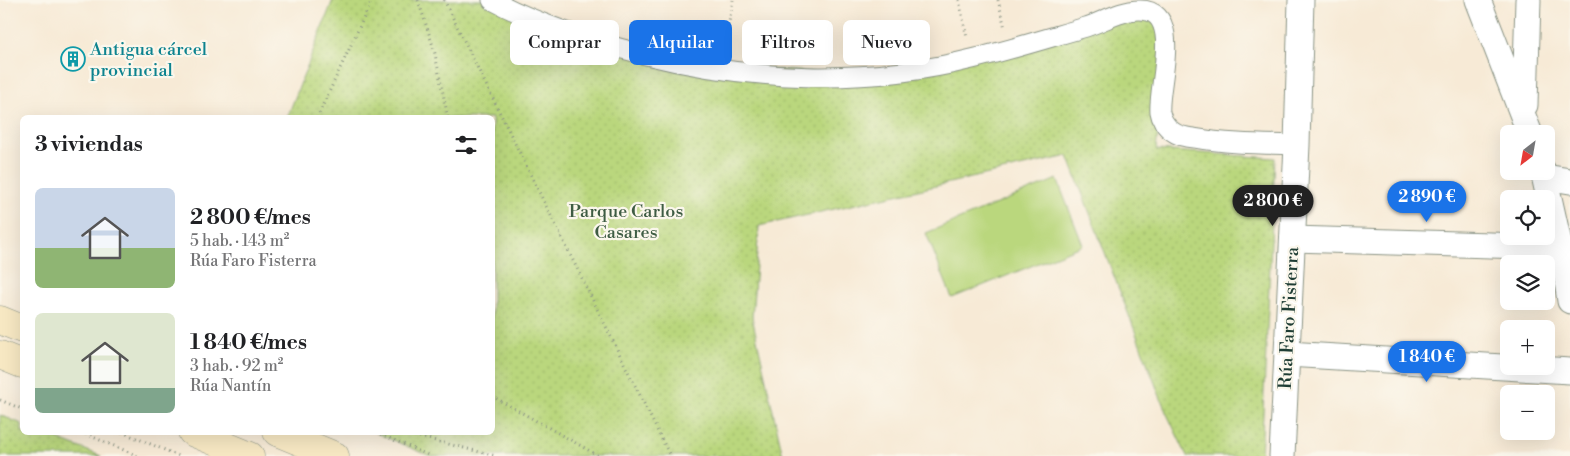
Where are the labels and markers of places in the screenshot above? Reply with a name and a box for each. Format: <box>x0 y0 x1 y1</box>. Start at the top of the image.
place label: Antigua cárcel provincial <box>89 38 208 82</box>
building icon: Antigua cárcel provincial <box>60 46 86 72</box>
pin: 2 890 € <box>1381 180 1473 223</box>
pin: 2 800 € <box>1227 184 1319 227</box>
pin: 1 840 € <box>1381 340 1473 383</box>

